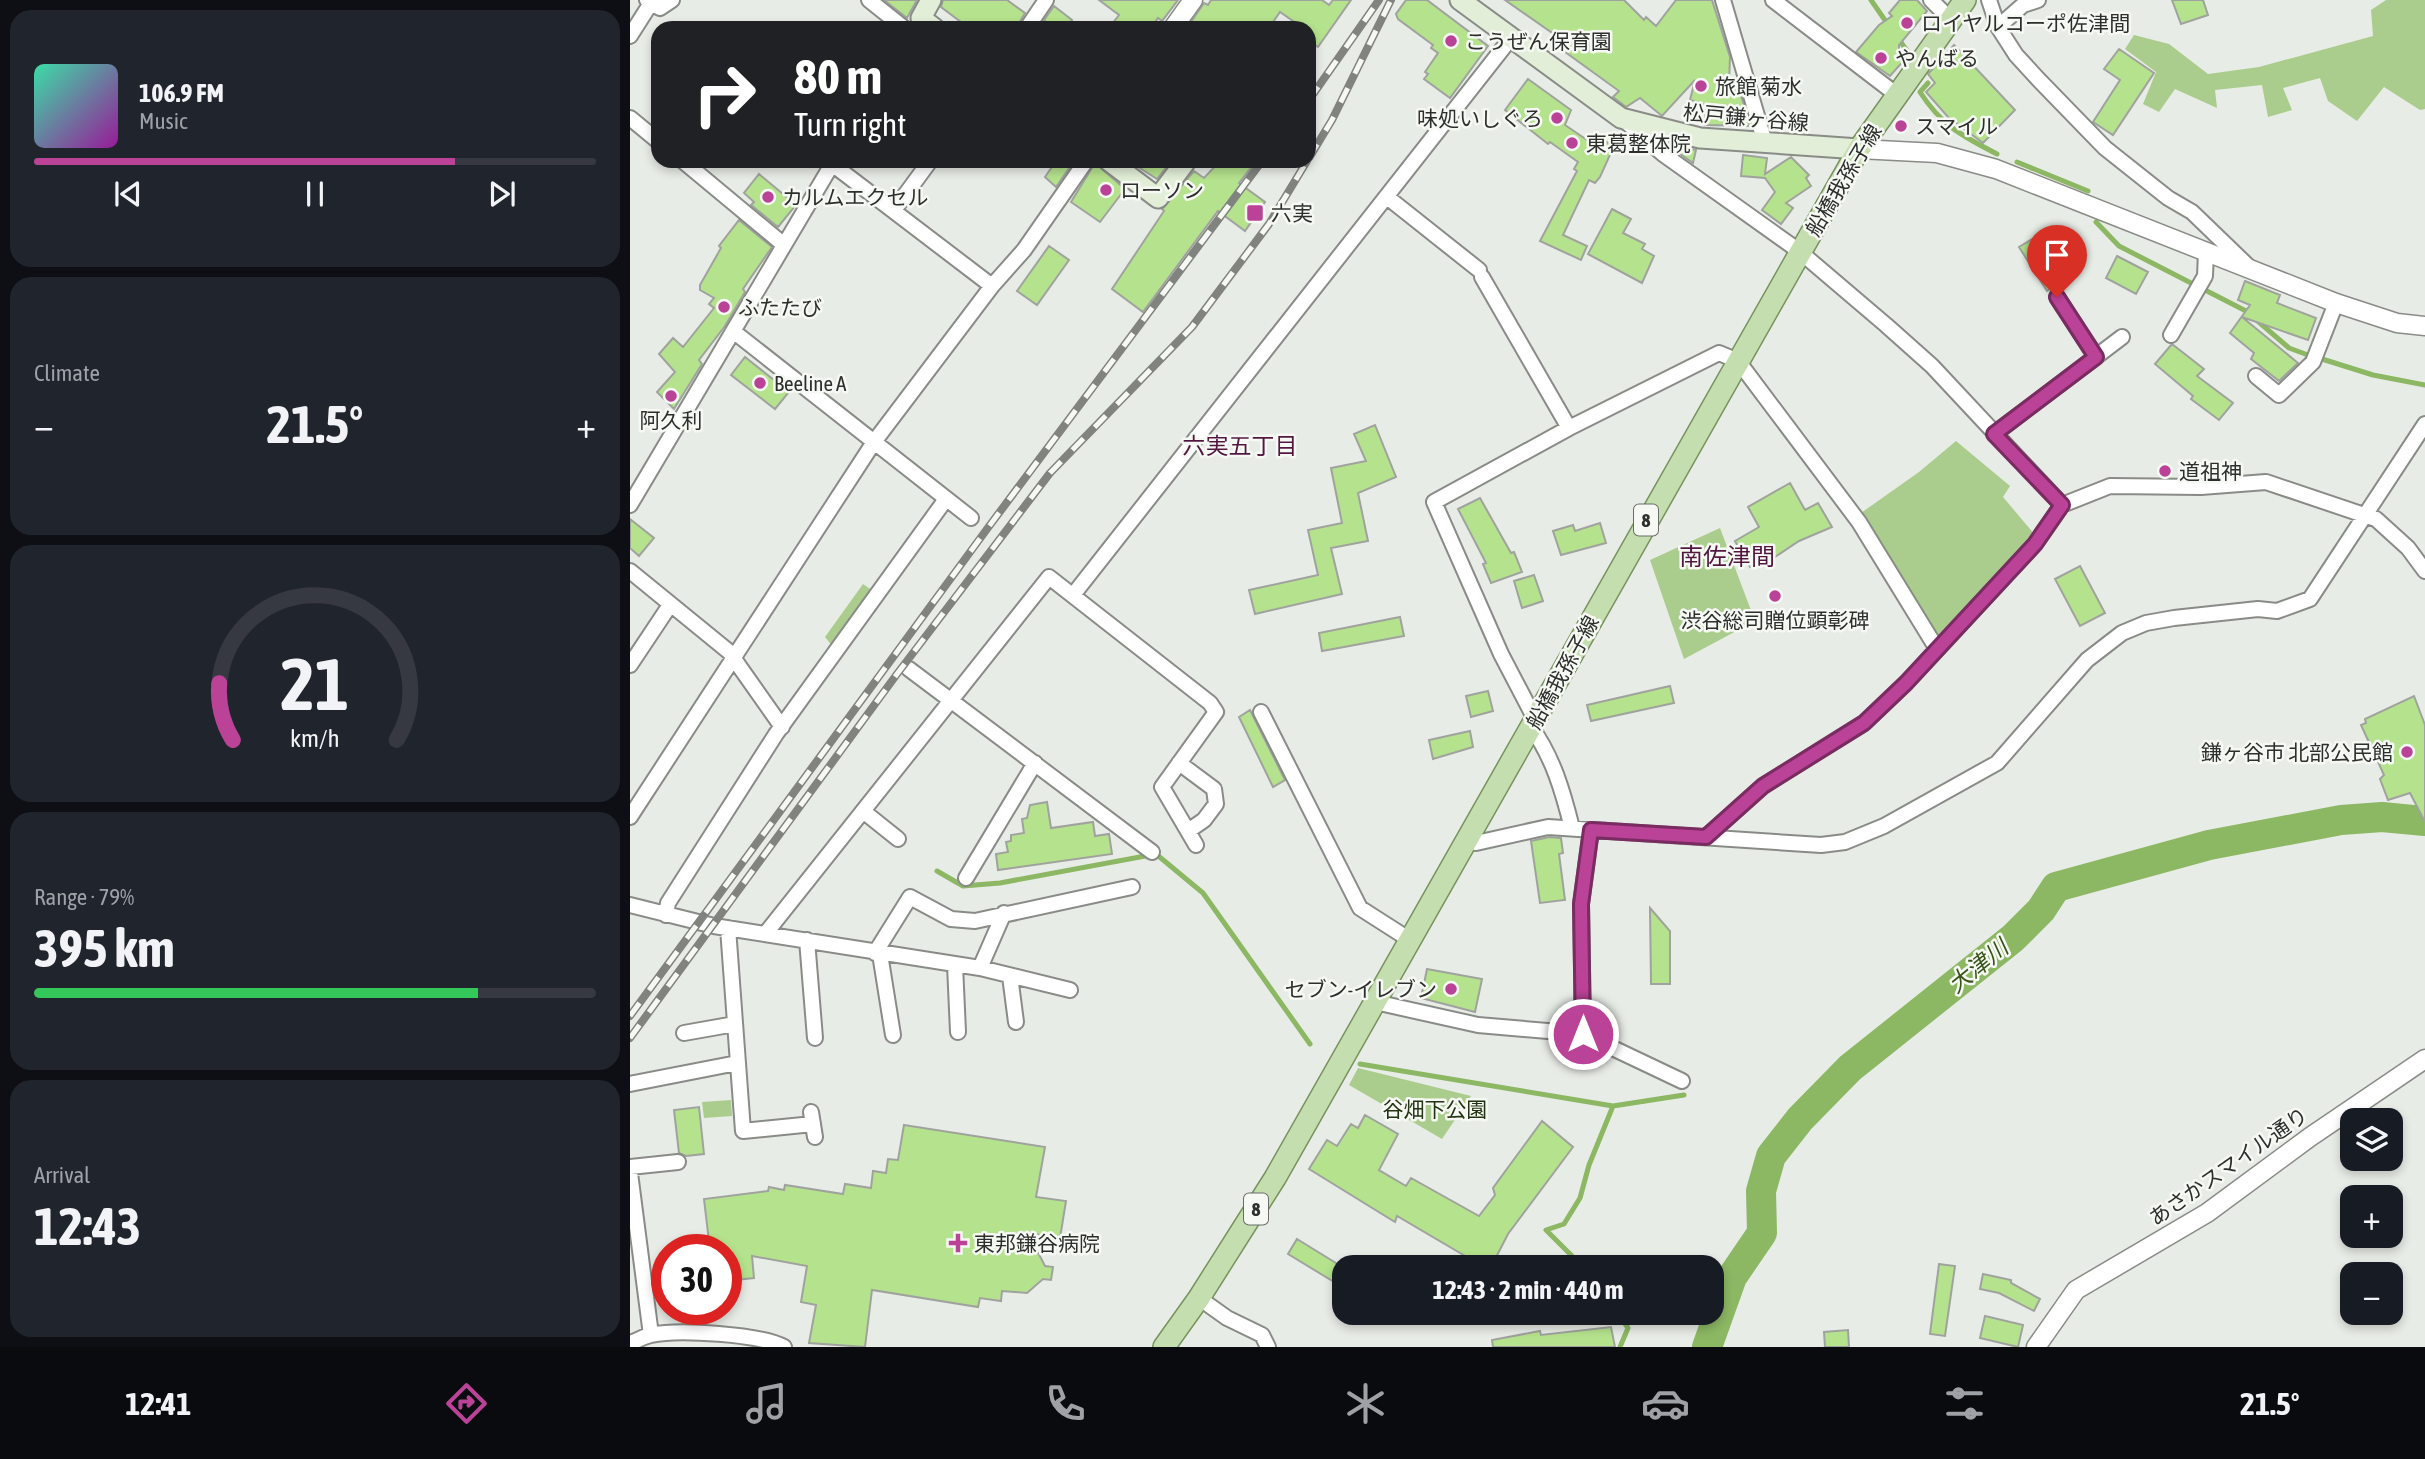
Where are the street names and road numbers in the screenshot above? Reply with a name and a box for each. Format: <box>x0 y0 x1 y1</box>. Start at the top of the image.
street label: 松戸鎌ヶ谷線 <box>1682 100 1810 134</box>
street label: 船橋我孫子線 <box>1800 120 1886 240</box>
road number: 8 <box>1634 505 1658 536</box>
street label: 船橋我孫子線 <box>1521 611 1603 733</box>
street label: あさかスマイル通り <box>2144 1102 2312 1230</box>
road number: 8 <box>1244 1194 1268 1224</box>

